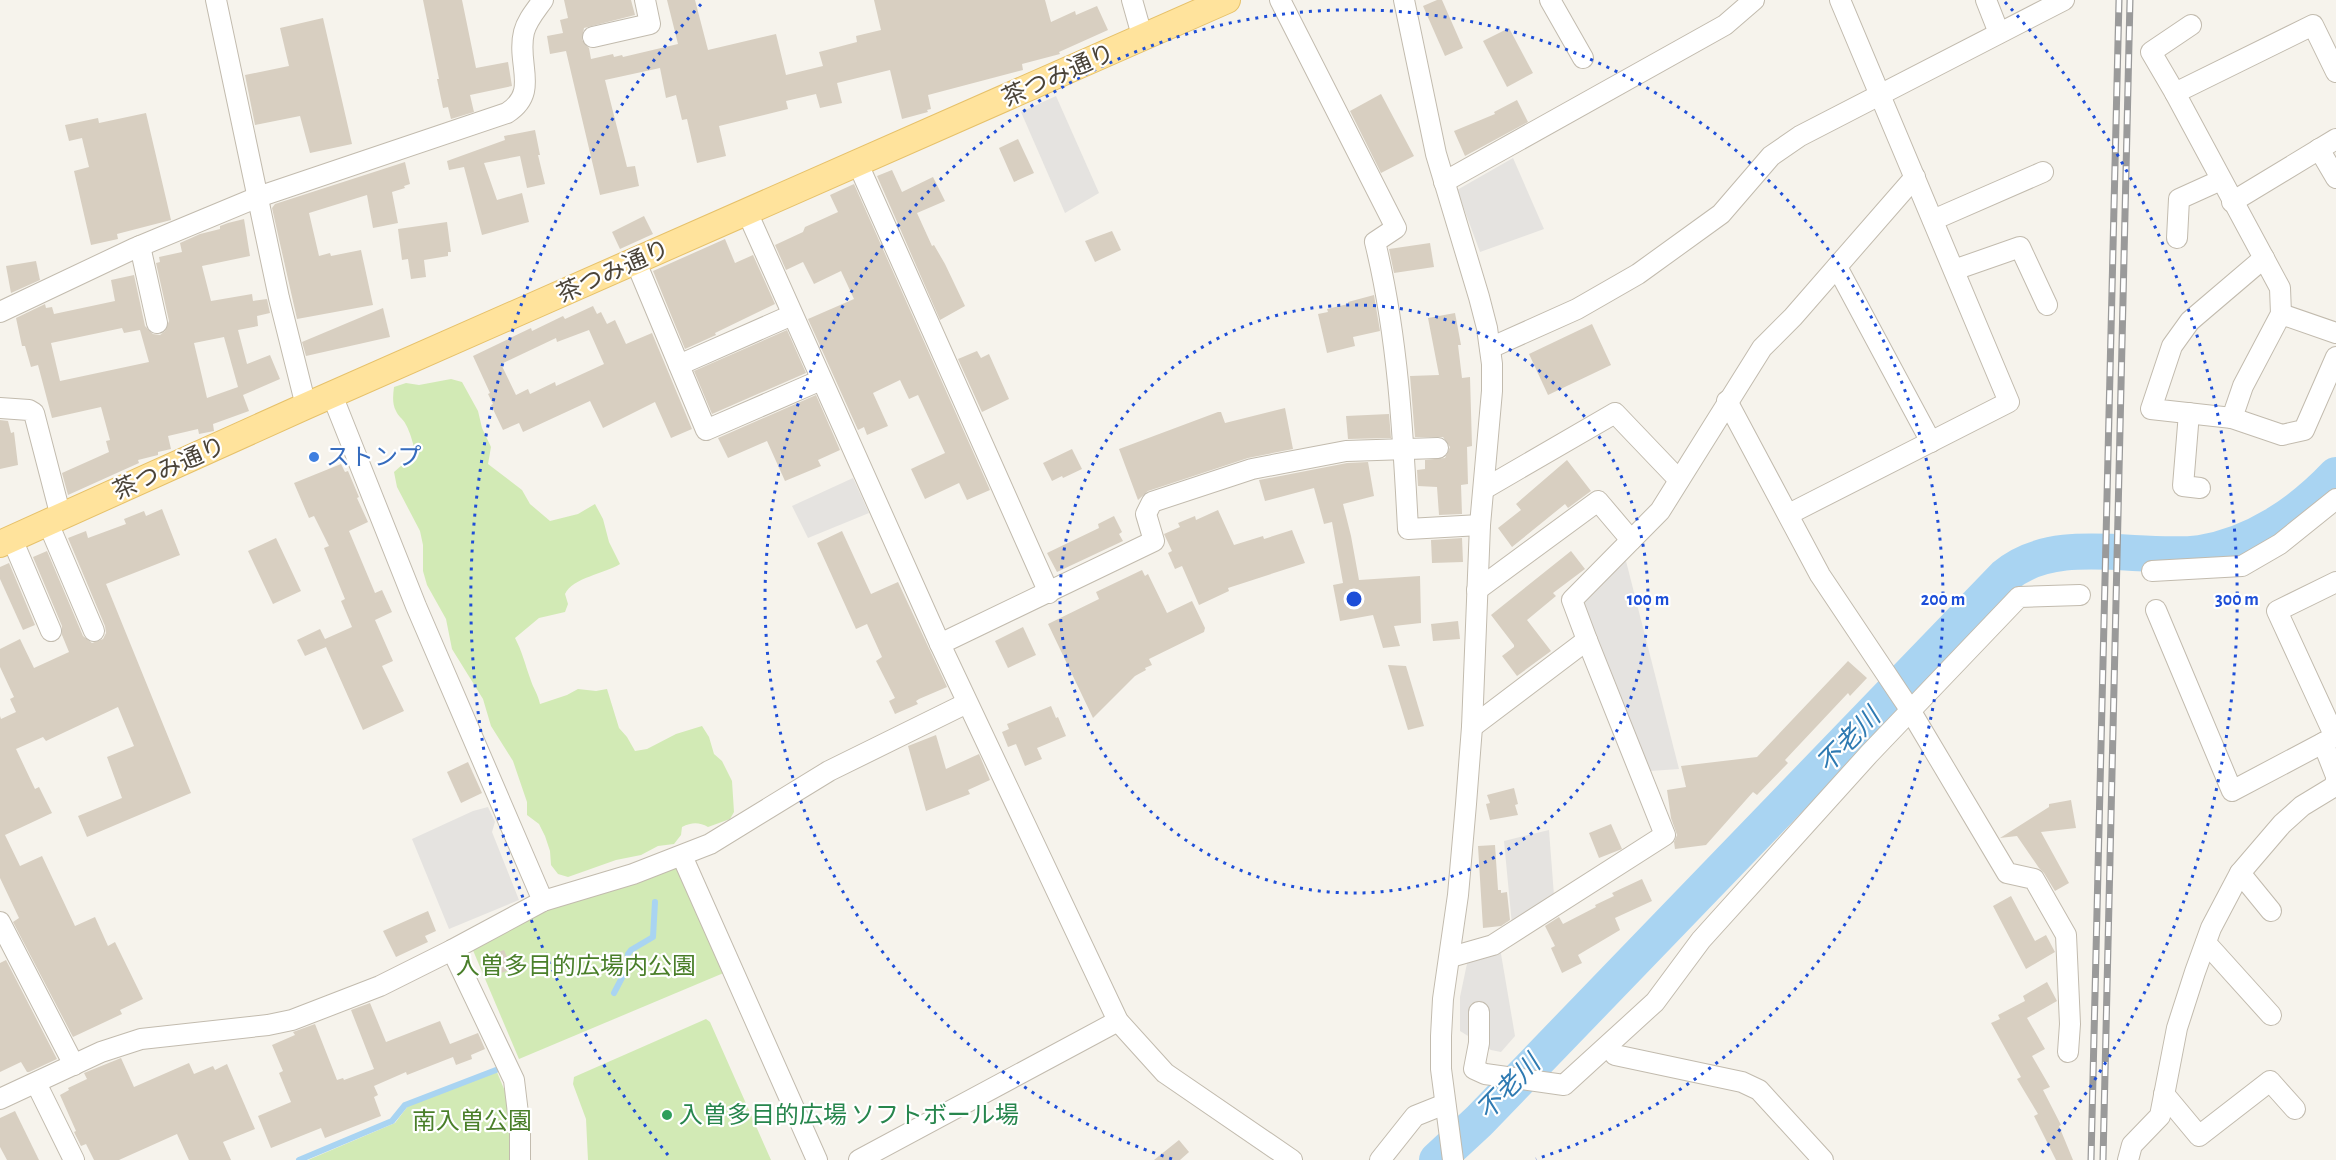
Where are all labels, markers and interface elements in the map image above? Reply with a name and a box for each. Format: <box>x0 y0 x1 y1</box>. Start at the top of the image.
street label: 茶つみ通り <box>998 39 1118 111</box>
street label: 茶つみ通り <box>553 235 673 307</box>
street label: 茶つみ通り <box>109 432 229 504</box>
place label: ストンプ <box>326 445 421 470</box>
marker: ストンプ <box>307 450 321 464</box>
centre of rings <box>1344 589 1364 609</box>
text: 100 m <box>1627 591 1669 609</box>
text: 200 m <box>1921 591 1965 609</box>
text: 300 m <box>2215 591 2259 609</box>
water label: 不老川 <box>1812 701 1887 778</box>
park label: 入曽多目的広場内公園 <box>456 953 696 979</box>
water label: 不老川 <box>1472 1048 1547 1125</box>
place label: 入曽多目的広場 ソフトボール場 <box>679 1102 1019 1128</box>
park label: 南入曽公園 <box>412 1108 532 1134</box>
marker: 入曽多目的広場 ソフトボール場 <box>660 1108 674 1122</box>

